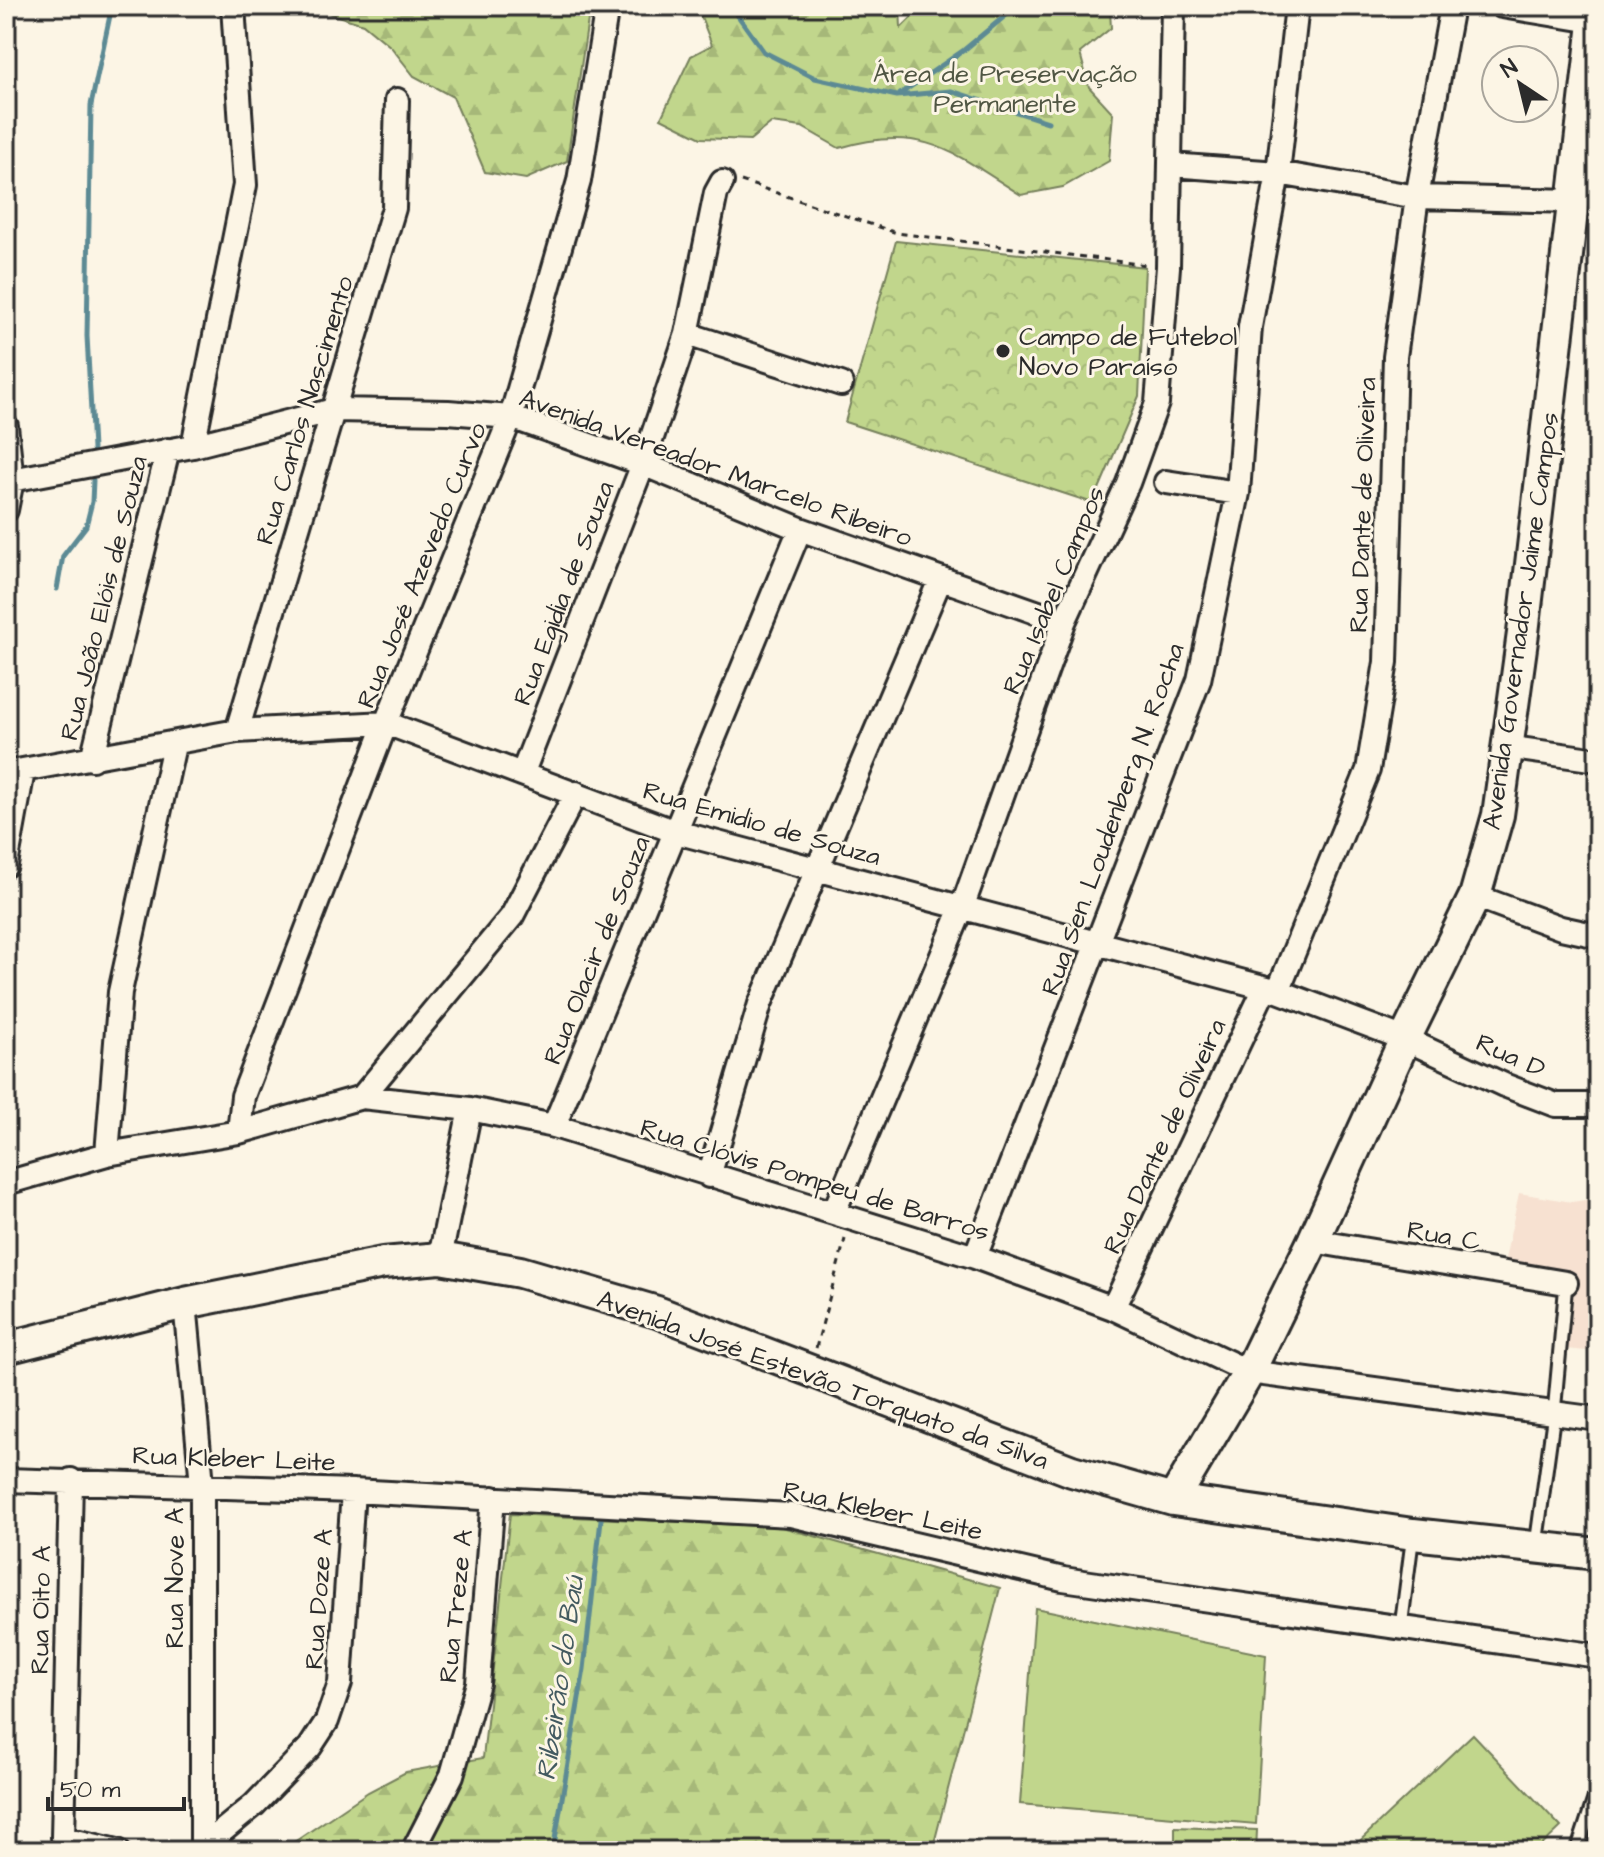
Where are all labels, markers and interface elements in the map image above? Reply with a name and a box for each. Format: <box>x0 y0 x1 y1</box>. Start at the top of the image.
north arrow <box>1480 44 1560 124</box>
text: N <box>1495 52 1524 85</box>
park label: Área de Preservação Permanente <box>873 56 1137 122</box>
street label: Rua Carlos Nascimento <box>247 271 363 549</box>
place label: Campo de Futebol Novo Paraíso <box>1019 319 1237 385</box>
marker: Campo de Futebol Novo Paraíso <box>994 342 1012 360</box>
street label: Rua Dante de Oliveira <box>1341 377 1385 633</box>
street label: Avenida Vereador Marcelo Ribeiro <box>514 380 917 556</box>
street label: Avenida Governador Jaime Campos <box>1474 410 1568 832</box>
street label: Rua José Azevedo Curvo <box>348 417 496 713</box>
street label: Rua João Elóis de Souza <box>51 452 157 744</box>
street label: Rua Egidia de Souza <box>505 476 625 711</box>
street label: Rua Isabel Campos <box>994 481 1114 700</box>
street label: Rua Sen. Loudenberg N. Rocha <box>1032 638 1195 1001</box>
street label: Rua Emidio de Souza <box>639 773 885 875</box>
street label: Rua Olacir de Souza <box>535 831 659 1070</box>
street label: Rua Dante de Oliveira <box>1095 1013 1235 1260</box>
street label: Rua D <box>1470 1025 1551 1087</box>
street label: Rua Clóvis Pompeu de Barros <box>636 1110 993 1250</box>
street label: Rua C <box>1404 1212 1483 1260</box>
street label: Avenida José Estevão Torquato da Silva <box>592 1281 1053 1479</box>
street label: Rua Kleber Leite <box>132 1437 336 1481</box>
street label: Rua Kleber Leite <box>780 1472 986 1550</box>
street label: Rua Nove A <box>157 1507 193 1648</box>
street label: Rua Doze A <box>296 1527 342 1671</box>
street label: Rua Treze A <box>430 1527 482 1685</box>
street label: Rua Oito A <box>22 1545 60 1675</box>
water label: Ribeirão do Baú <box>527 1572 594 1783</box>
scale bar <box>48 1761 184 1811</box>
text: 50 m <box>60 1773 121 1807</box>

